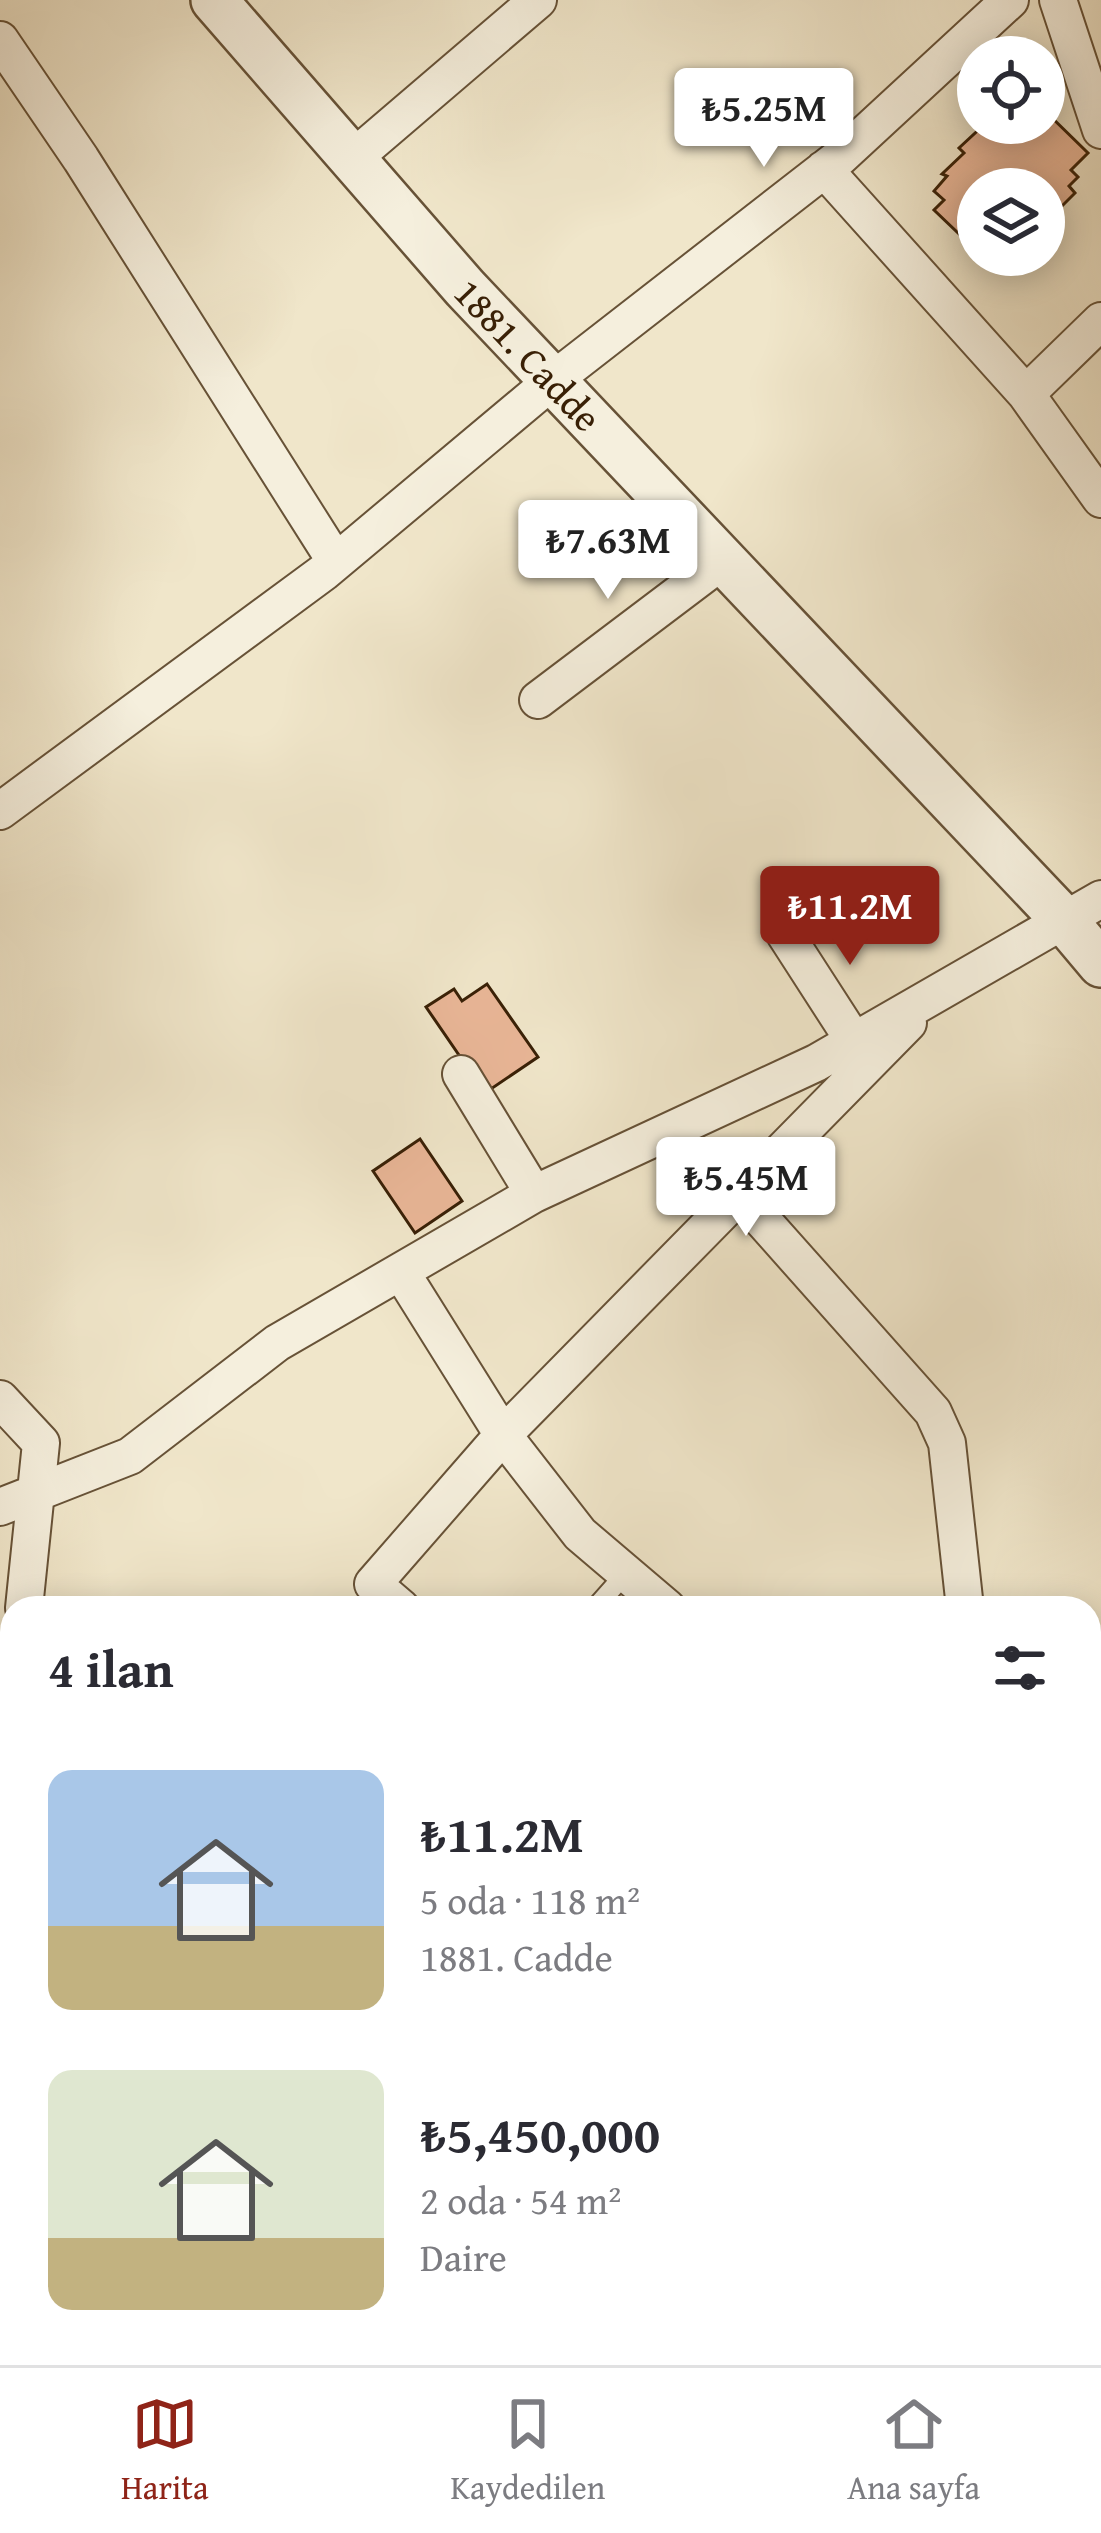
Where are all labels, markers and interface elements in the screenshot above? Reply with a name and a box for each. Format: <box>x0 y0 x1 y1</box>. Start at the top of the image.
map controls <box>957 36 1065 276</box>
button: locate <box>957 36 1065 144</box>
pin: ₺5.25M <box>666 68 862 170</box>
text: ₺5.25M <box>701 78 827 135</box>
button: layers <box>957 168 1065 276</box>
street label: 1881. Cadde <box>442 265 616 444</box>
pin: ₺7.63M <box>510 500 706 602</box>
text: ₺7.63M <box>545 510 671 567</box>
pin: ₺11.2M <box>752 866 948 968</box>
text: ₺11.2M <box>787 876 913 933</box>
pin: ₺5.45M <box>648 1137 844 1239</box>
text: ₺5.45M <box>683 1147 809 1204</box>
text: 4 ilan <box>48 1631 174 1706</box>
icon: filters <box>987 1635 1053 1701</box>
text: ₺11.2M <box>420 1796 584 1871</box>
icon: home <box>144 1818 288 1962</box>
text: 5 oda · 118 m² <box>420 1871 640 1928</box>
text: 1881. Cadde <box>420 1928 613 1985</box>
text: ₺5,450,000 <box>420 2096 660 2171</box>
icon: home <box>144 2118 288 2262</box>
text: 2 oda · 54 m² <box>420 2171 621 2228</box>
text: Daire <box>420 2228 507 2285</box>
tab: Harita <box>121 2391 209 2511</box>
tab: Kaydedilen <box>451 2391 605 2511</box>
tab: Ana sayfa <box>847 2391 980 2511</box>

